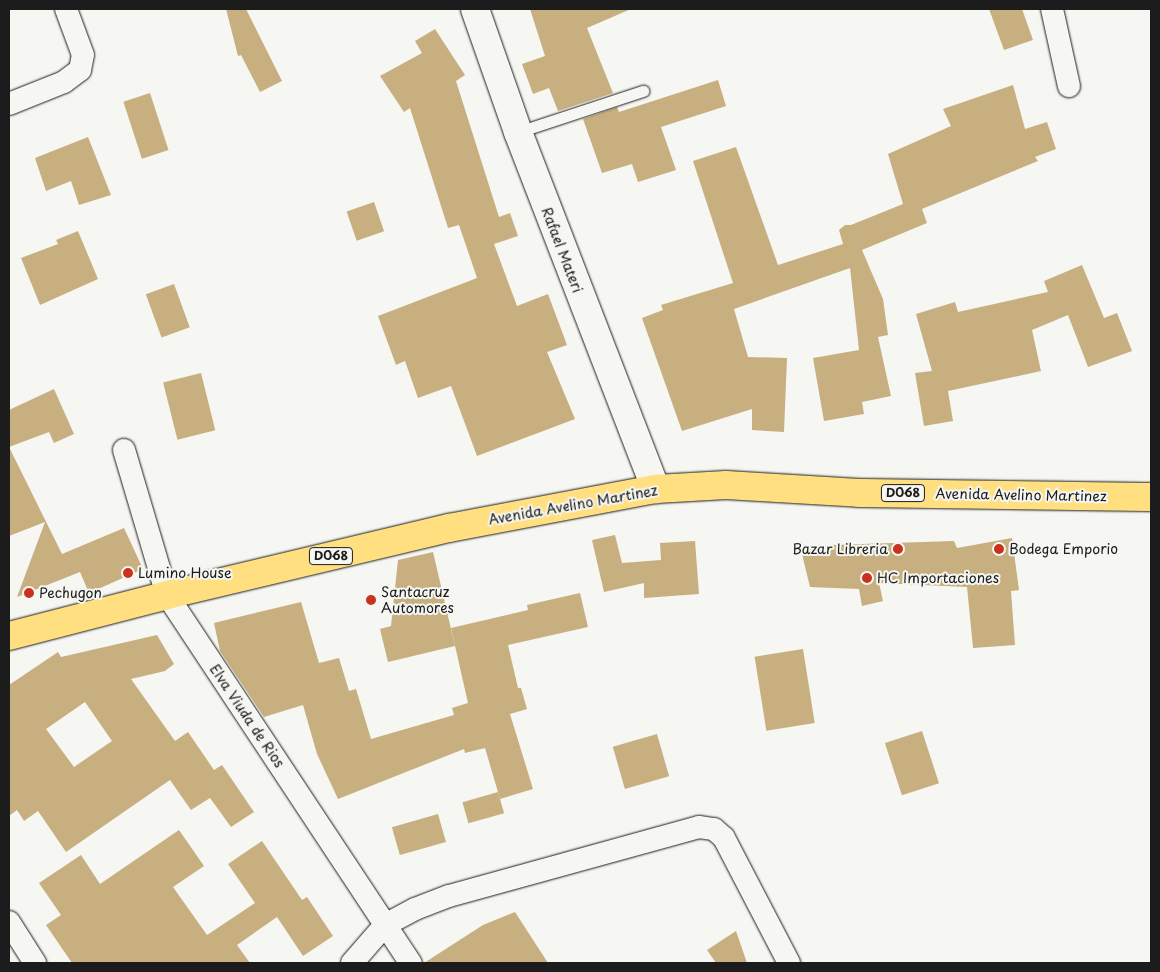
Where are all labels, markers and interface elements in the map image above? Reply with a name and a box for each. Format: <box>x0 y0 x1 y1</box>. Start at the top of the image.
street label: Rafael Materi <box>538 205 586 295</box>
street label: Avenida Avelino Martinez <box>487 482 659 528</box>
road number: D068 <box>880 483 926 502</box>
street label: Avenida Avelino Martinez <box>935 485 1107 505</box>
place label: Bazar Libreria <box>792 541 888 557</box>
place label: Bodega Emporio <box>1009 541 1118 557</box>
marker: Bazar Libreria <box>892 543 904 555</box>
marker: Bodega Emporio <box>993 543 1005 555</box>
road number: D068 <box>308 546 354 566</box>
place label: Lumino House <box>138 565 231 581</box>
marker: Lumino House <box>122 567 134 579</box>
place label: HC Importaciones <box>877 570 999 586</box>
marker: HC Importaciones <box>861 572 873 584</box>
place label: Santacruz Automores <box>381 584 454 616</box>
place label: Pechugon <box>39 585 102 601</box>
marker: Pechugon <box>23 587 35 599</box>
marker: Santacruz Automores <box>365 594 377 606</box>
street label: Elva Viuda de Rios <box>206 661 288 771</box>

